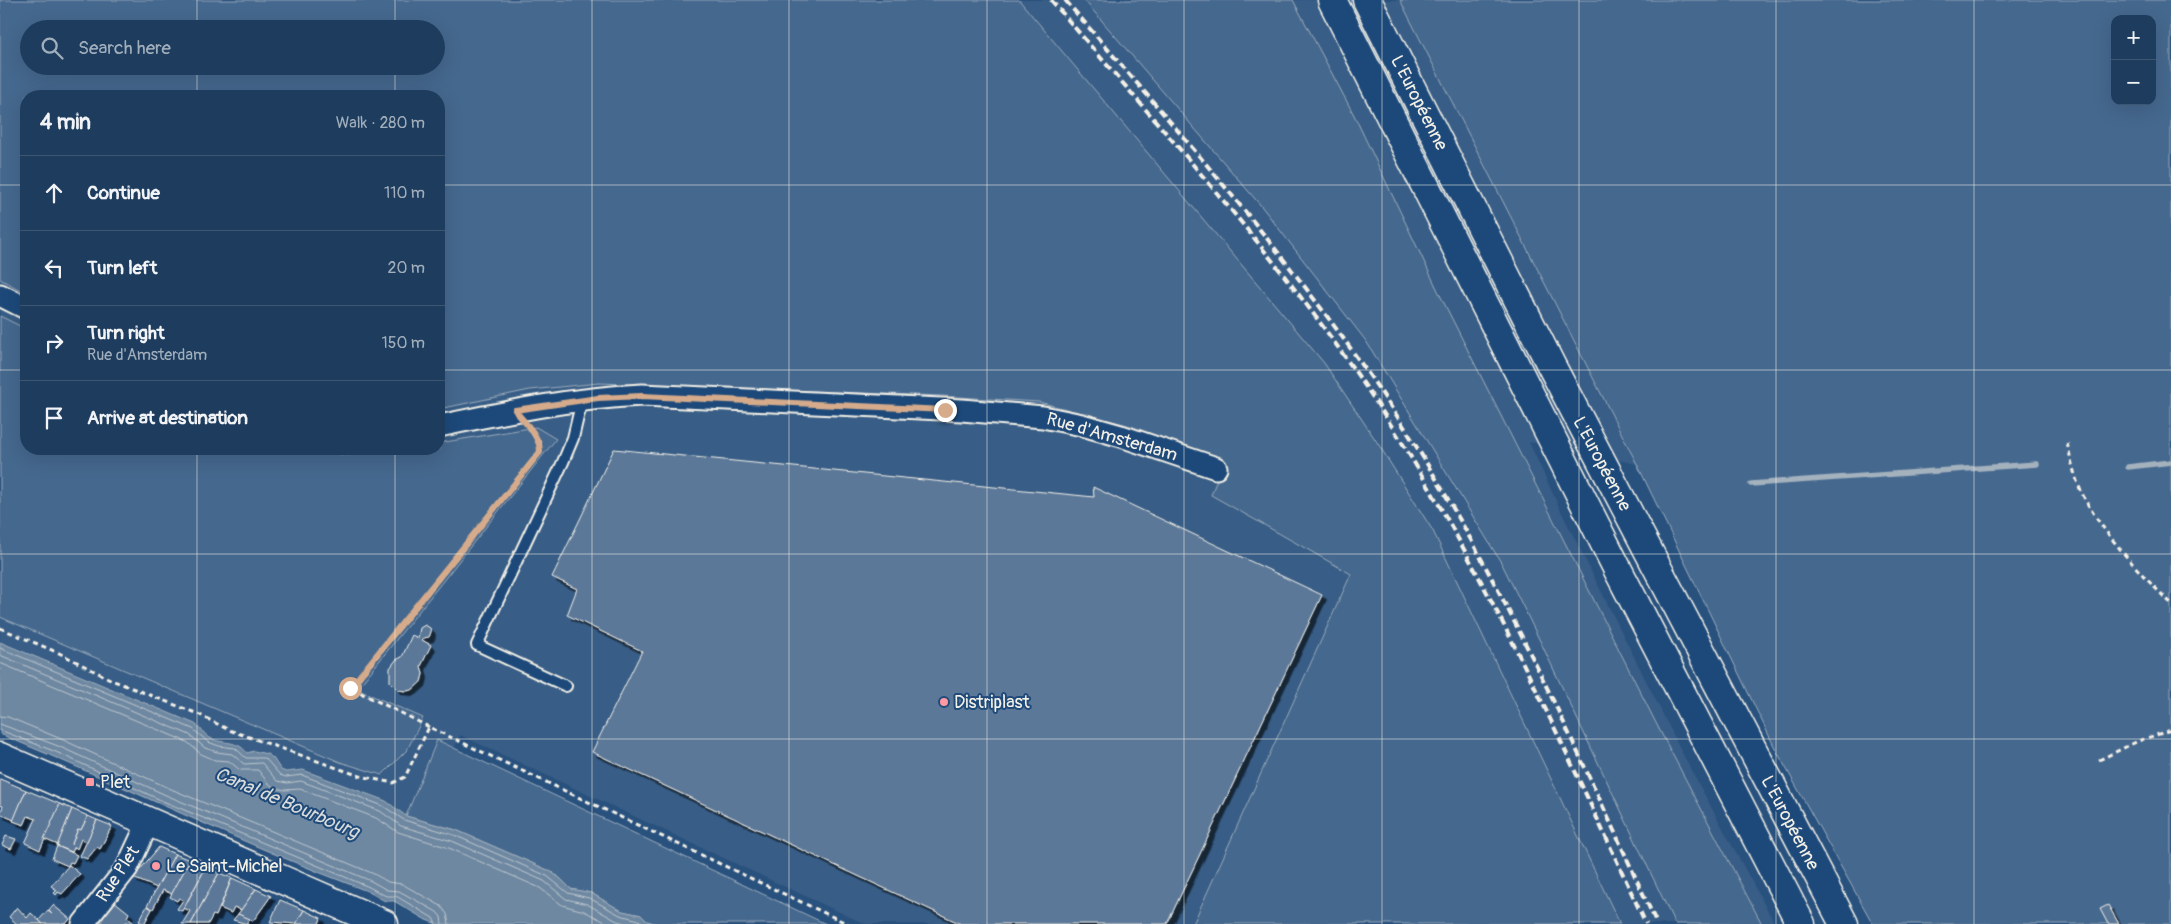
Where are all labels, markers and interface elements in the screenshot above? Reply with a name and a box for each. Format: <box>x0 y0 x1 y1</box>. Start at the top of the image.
map controls <box>2111 15 2156 105</box>
button: + <box>2111 15 2156 60</box>
search box <box>20 20 445 75</box>
icon: search <box>38 34 66 62</box>
text: Search here <box>78 36 171 60</box>
street label: L'Européenne <box>1385 51 1453 155</box>
button: − <box>2111 60 2156 105</box>
text: 4 min <box>40 109 91 136</box>
text: Walk · 280 m <box>336 113 425 133</box>
icon: ahead <box>40 179 68 207</box>
text: Continue <box>87 181 160 205</box>
text: 110 m <box>384 183 425 203</box>
icon: left <box>40 254 68 282</box>
text: Turn left <box>87 256 157 280</box>
text: 20 m <box>387 258 425 278</box>
text: Turn right <box>87 321 165 345</box>
icon: right <box>40 329 68 357</box>
text: 150 m <box>381 333 425 353</box>
text: Rue d'Amsterdam <box>87 345 207 365</box>
route end <box>934 399 957 422</box>
icon: arrive <box>40 404 68 432</box>
text: Arrive at destination <box>87 406 248 430</box>
street label: Rue d'Amsterdam <box>1044 407 1180 467</box>
street label: L'Européenne <box>1567 413 1637 515</box>
route start <box>339 677 362 700</box>
place label: Distriplast <box>954 691 1031 714</box>
marker: Distriplast <box>938 696 950 708</box>
water label: Canal de Bourbourg <box>211 762 364 845</box>
place label: Plet <box>100 771 131 794</box>
street label: L'Européenne <box>1755 772 1825 874</box>
marker: Plet <box>84 776 96 788</box>
street label: Rue Plet <box>91 841 145 907</box>
place label: Le Saint-Michel <box>166 855 283 878</box>
marker: Le Saint-Michel <box>150 860 162 872</box>

